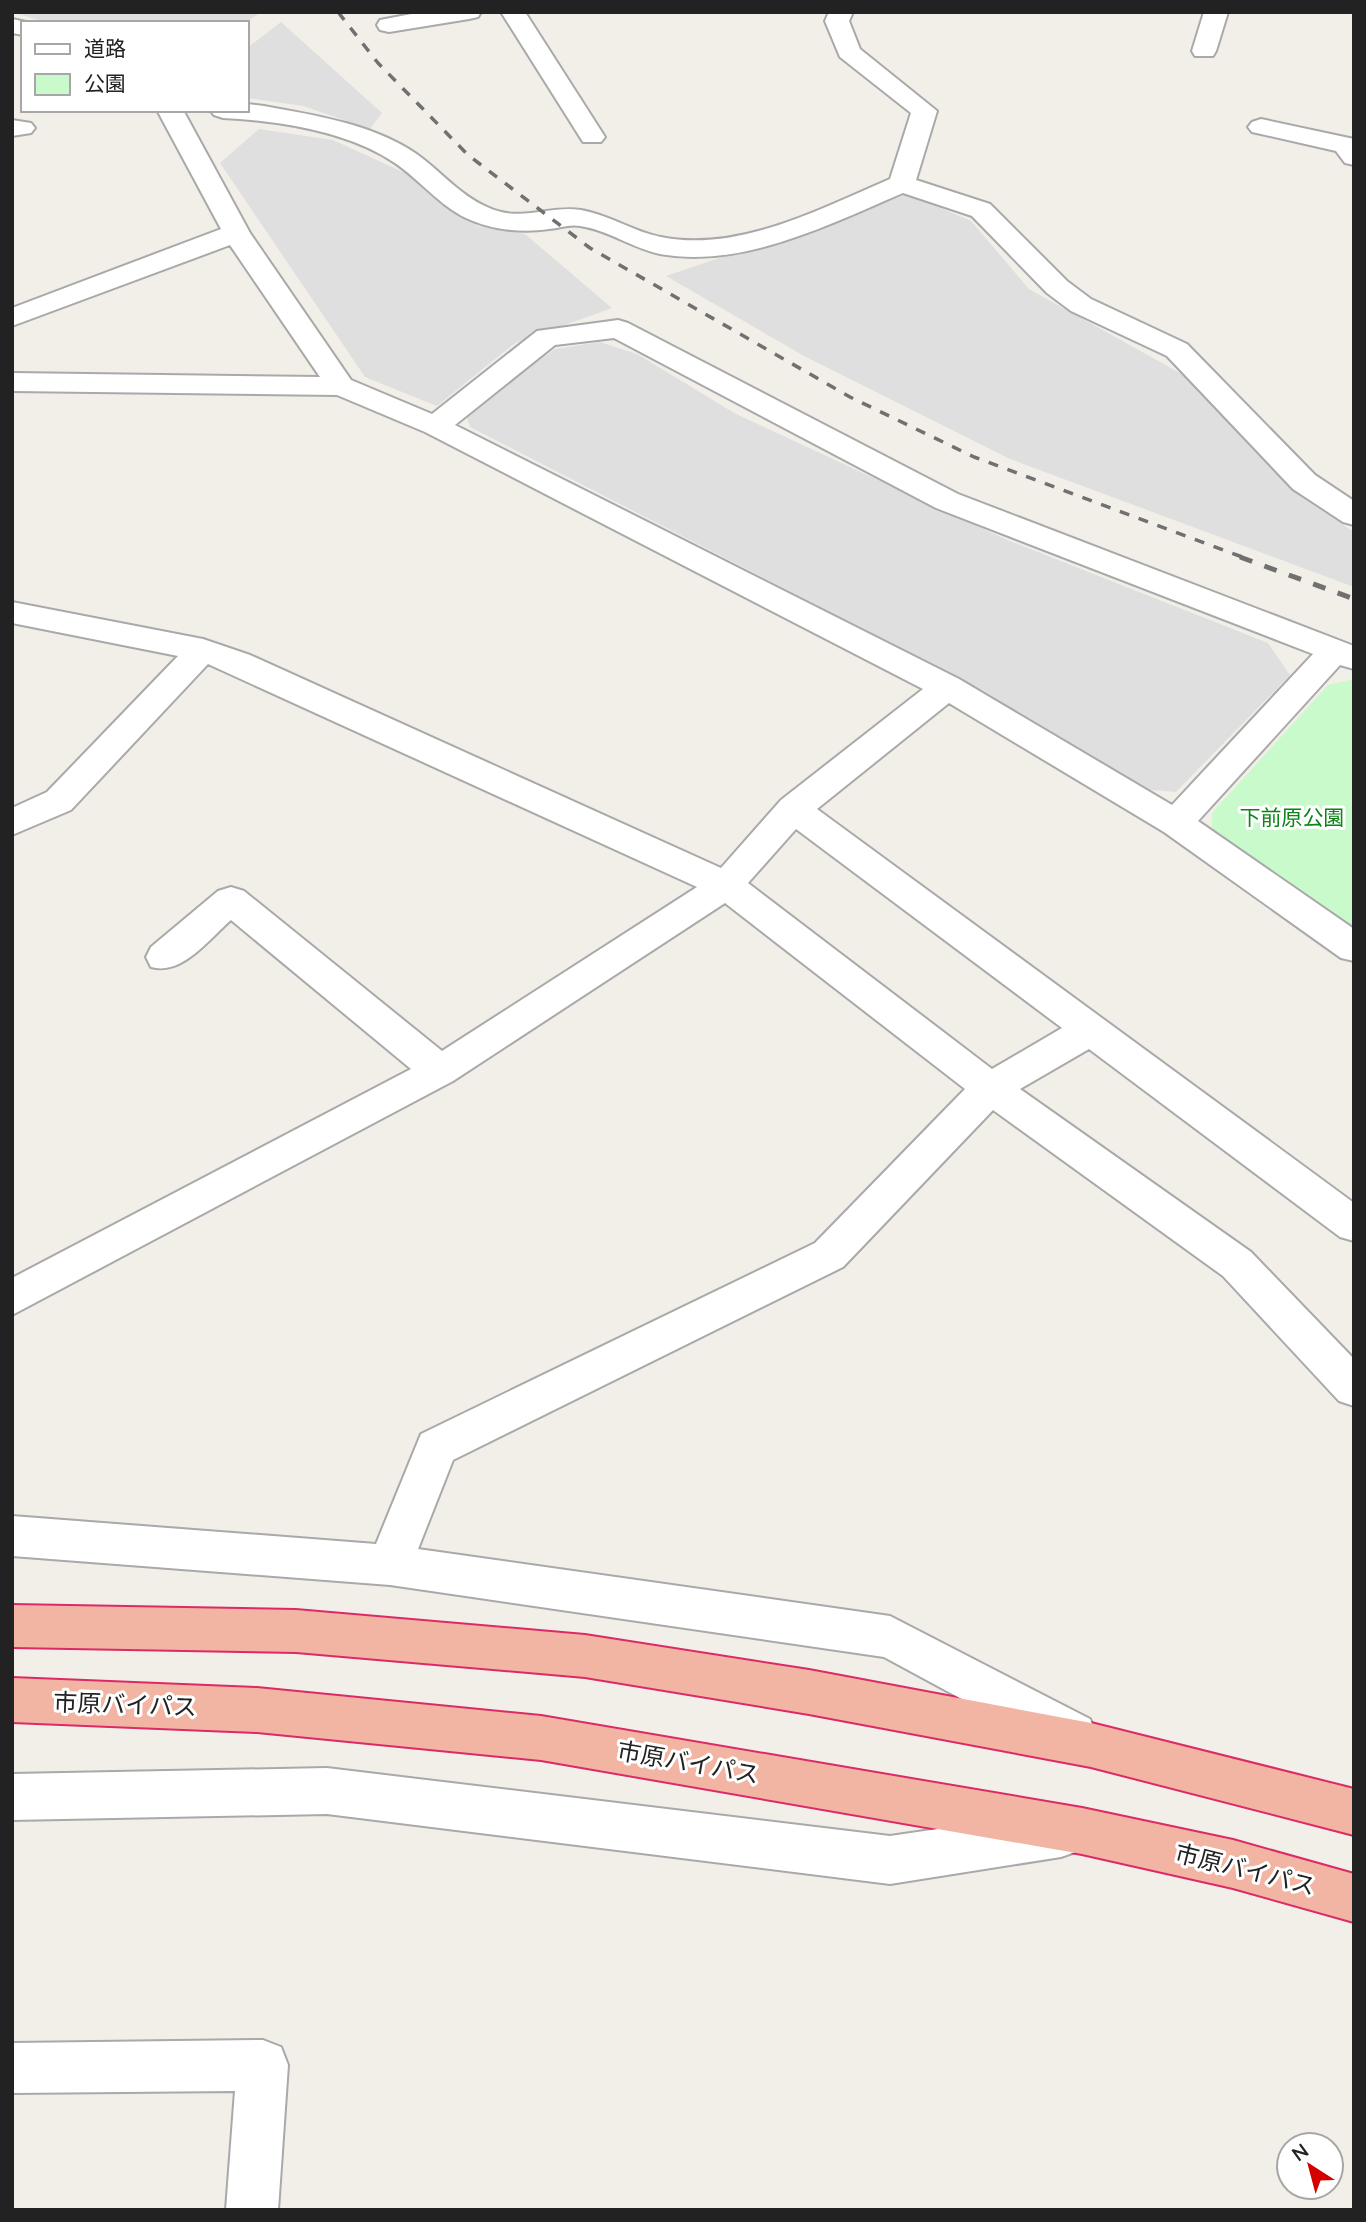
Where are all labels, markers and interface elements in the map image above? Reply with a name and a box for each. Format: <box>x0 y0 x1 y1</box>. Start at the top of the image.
legend <box>21 21 248 112</box>
text: 道路 <box>84 35 126 60</box>
text: 公園 <box>84 70 126 95</box>
park label: 下前原公園 <box>1240 804 1345 829</box>
street label: 市原バイパス <box>53 1687 197 1720</box>
street label: 市原バイパス <box>615 1735 761 1788</box>
street label: 市原バイパス <box>1172 1837 1319 1900</box>
north arrow <box>1275 2131 1345 2201</box>
text: N <box>1287 2138 1312 2165</box>

